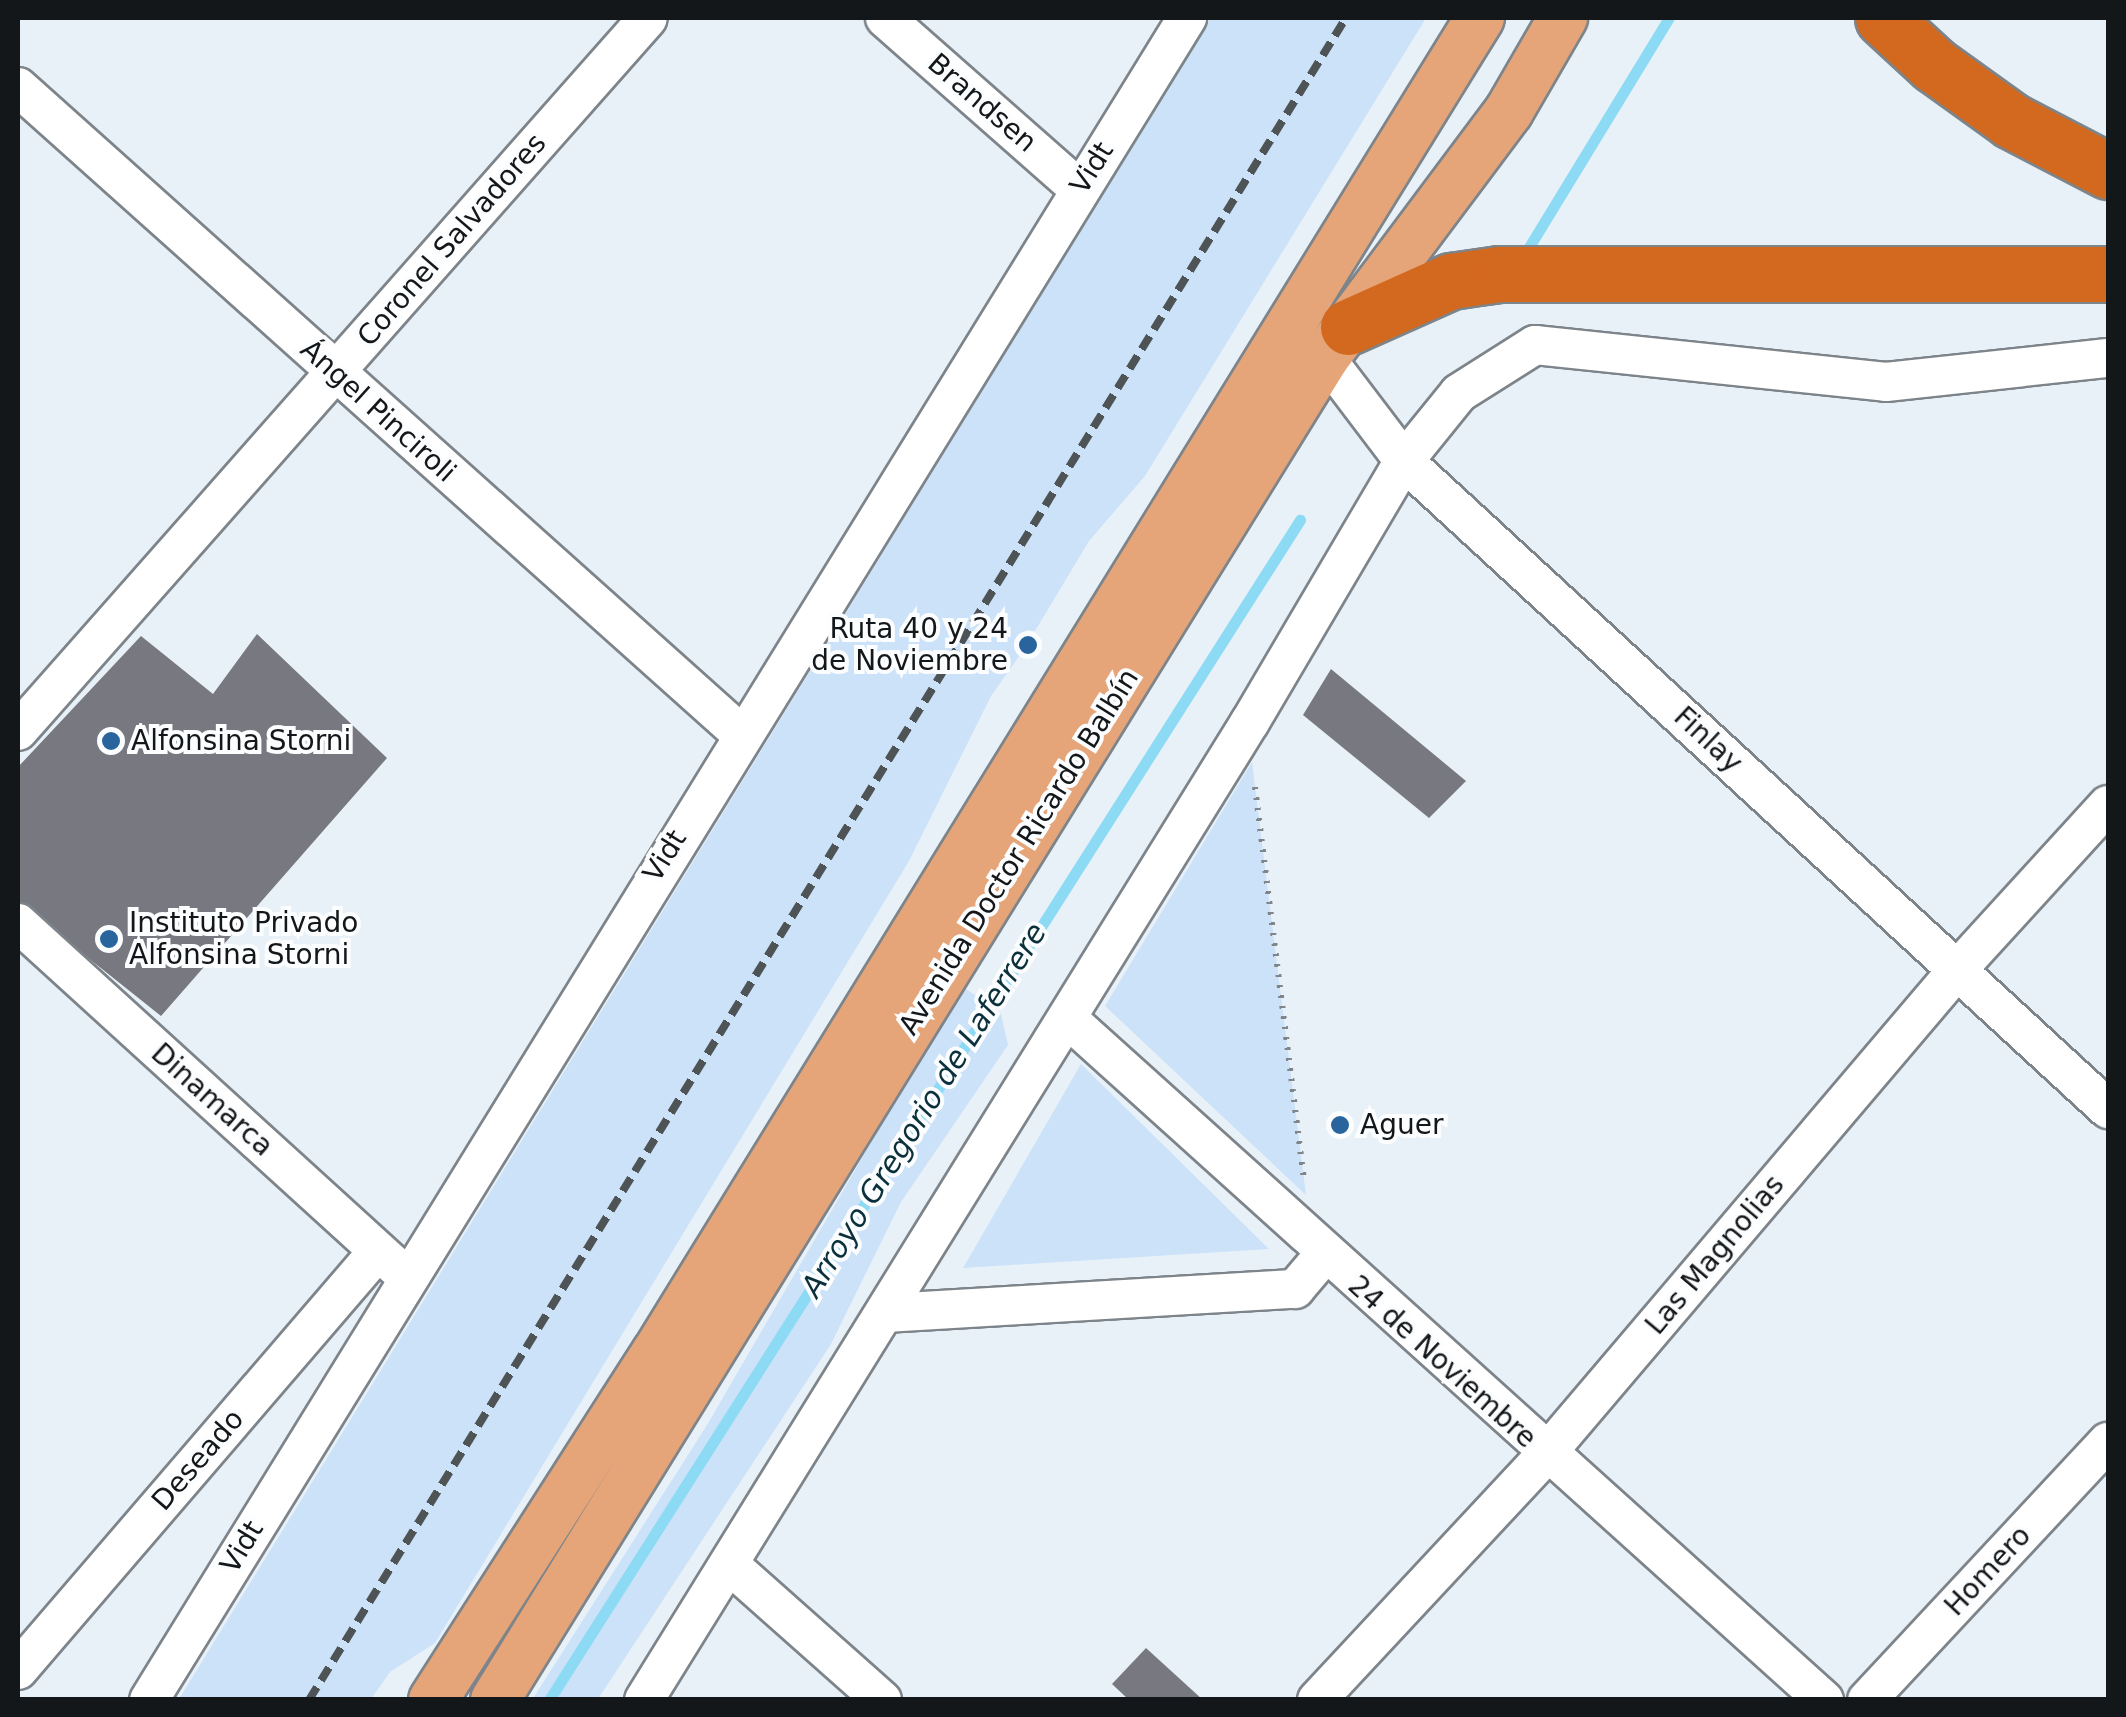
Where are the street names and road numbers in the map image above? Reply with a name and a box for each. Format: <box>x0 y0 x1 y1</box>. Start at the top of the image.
street label: Brandsen <box>921 47 1043 159</box>
street label: Coronel Salvadores <box>351 127 553 353</box>
street label: Vidt <box>1063 136 1121 200</box>
street label: Ángel Pinciroli <box>294 333 462 489</box>
street label: Avenida Doctor Ricardo Balbín <box>892 663 1146 1041</box>
street label: Finlay <box>1667 700 1749 780</box>
street label: Vidt <box>636 824 694 888</box>
street label: Dinamarca <box>144 1037 280 1163</box>
street label: Las Magnolias <box>1639 1169 1791 1341</box>
street label: 24 de Noviembre <box>1341 1269 1543 1455</box>
street label: Deseado <box>145 1403 251 1517</box>
street label: Vidt <box>213 1515 271 1579</box>
street label: Homero <box>1938 1519 2038 1623</box>

